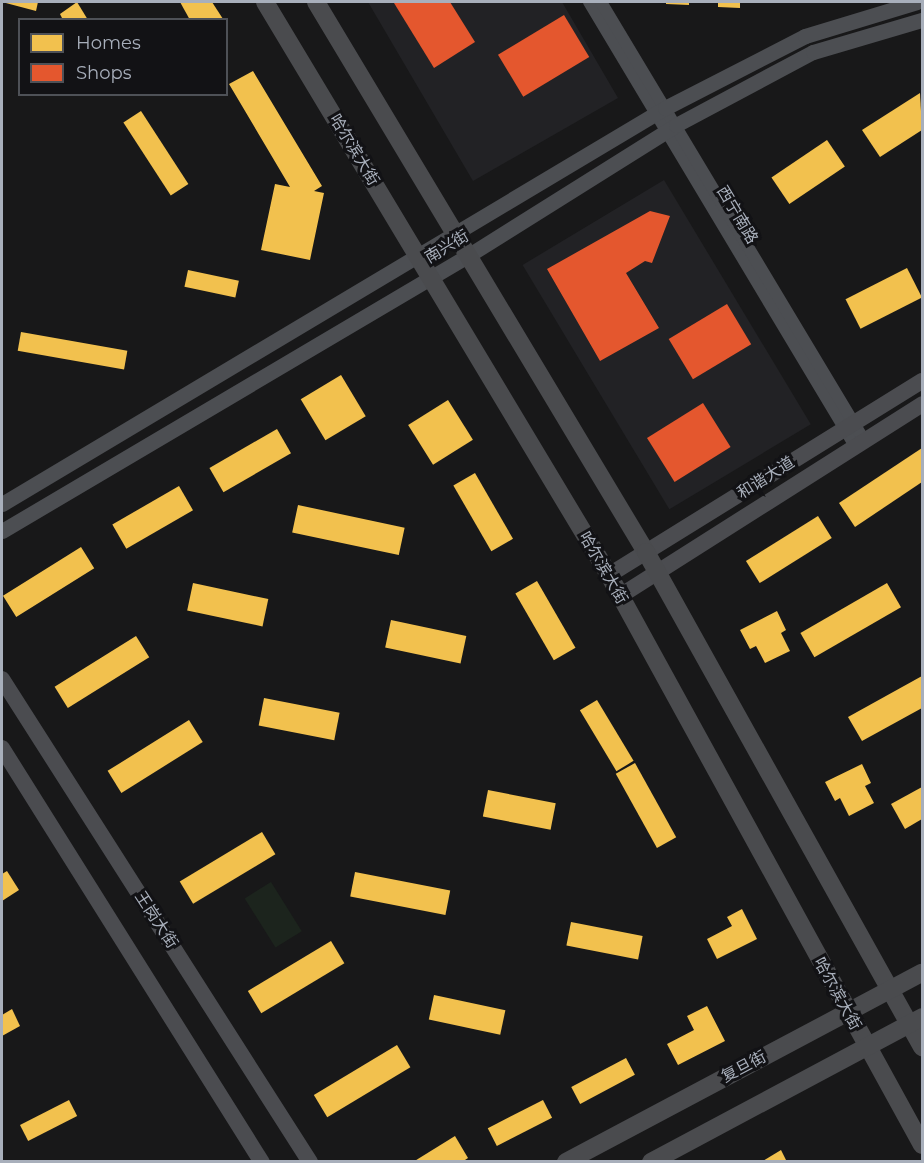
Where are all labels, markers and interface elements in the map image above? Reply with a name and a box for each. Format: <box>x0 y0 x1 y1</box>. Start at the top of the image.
legend <box>18 18 228 96</box>
text: Homes <box>76 32 141 54</box>
text: Shops <box>76 62 132 84</box>
street label: 哈尔滨大街 <box>325 111 383 189</box>
street label: 西宁南路 <box>712 183 762 247</box>
street label: 南兴街 <box>421 226 473 268</box>
street label: 和谐大道 <box>734 453 798 503</box>
street label: 哈尔滨大街 <box>575 529 631 607</box>
street label: 王岗大街 <box>131 888 181 952</box>
street label: 哈尔滨大街 <box>809 954 865 1034</box>
street label: 复旦街 <box>718 1047 770 1087</box>

